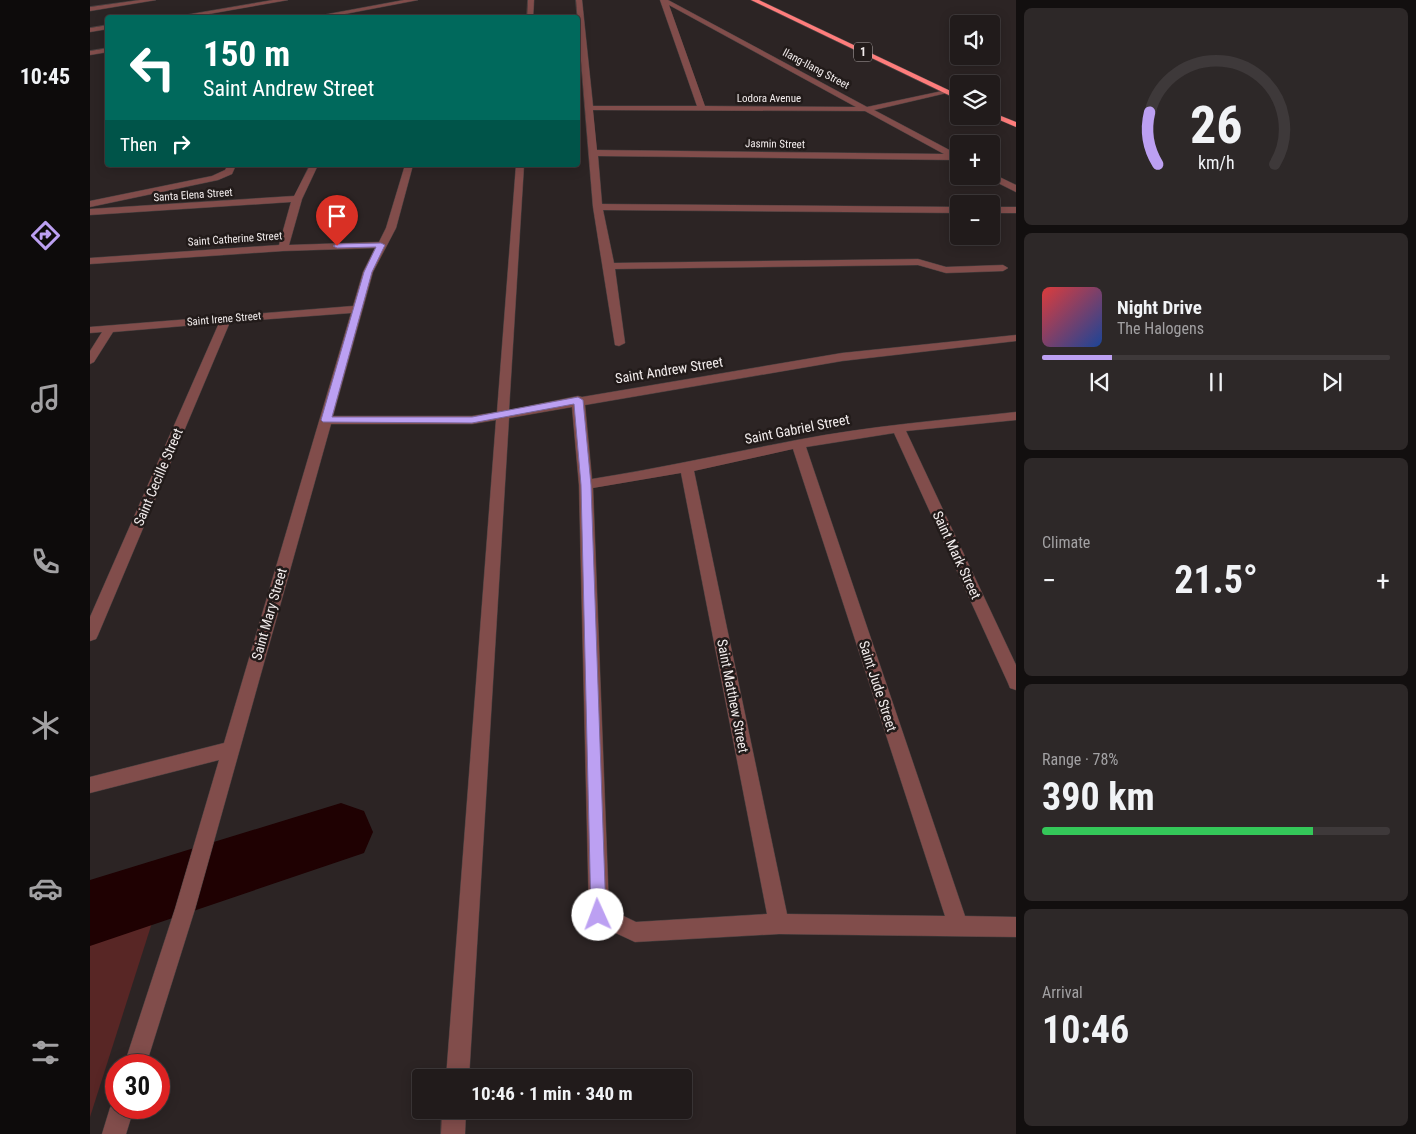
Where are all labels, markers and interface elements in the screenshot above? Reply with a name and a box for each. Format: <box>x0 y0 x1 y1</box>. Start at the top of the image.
map controls <box>950 15 1000 245</box>
button: sound <box>950 15 1000 65</box>
text: 150 m <box>203 34 290 75</box>
icon: left <box>120 35 185 100</box>
road number: 1 <box>854 42 872 62</box>
street label: Ilang-Ilang Street <box>780 46 852 92</box>
text: 10:45 <box>20 64 70 89</box>
button: layers <box>950 75 1000 125</box>
text: Saint Andrew Street <box>203 76 374 101</box>
street label: Lodora Avenue <box>737 92 801 105</box>
text: 26 <box>1190 95 1242 156</box>
icon: right <box>167 130 195 158</box>
text: Then <box>120 133 157 156</box>
button: + <box>950 135 1000 185</box>
street label: Jasmin Street <box>745 137 805 151</box>
text: km/h <box>1198 152 1234 173</box>
street label: Santa Elena Street <box>153 186 233 204</box>
pin <box>316 195 358 246</box>
button: − <box>950 195 1000 245</box>
icon: arrive <box>323 202 351 230</box>
icon: directions <box>28 218 63 253</box>
street label: Saint Catherine Street <box>187 229 283 249</box>
text: Night Drive <box>1117 296 1202 319</box>
street label: Saint Irene Street <box>186 309 262 329</box>
text: The Halogens <box>1117 319 1204 338</box>
street label: Saint Andrew Street <box>614 354 724 386</box>
icon: previous <box>1086 368 1114 396</box>
icon: pause <box>1202 368 1230 396</box>
icon: next <box>1318 368 1346 396</box>
icon: music <box>28 381 63 416</box>
street label: Saint Gabriel Street <box>743 411 851 447</box>
street label: Saint Cecille Street <box>130 426 186 528</box>
street label: Saint Mark Street <box>930 508 984 602</box>
text: Climate <box>1042 533 1090 552</box>
icon: phone <box>28 544 63 579</box>
text: 21.5° <box>1174 558 1258 602</box>
text: − <box>1042 564 1056 597</box>
text: + <box>1376 564 1390 597</box>
street label: Saint Mary Street <box>248 566 290 662</box>
street label: Saint Matthew Street <box>714 638 752 754</box>
street label: Saint Jude Street <box>856 639 900 733</box>
icon: climate <box>28 708 63 743</box>
text: Range · 78% <box>1042 750 1118 769</box>
text: 390 km <box>1042 775 1155 819</box>
icon: car <box>28 871 63 906</box>
position arrow <box>571 888 623 940</box>
text: Arrival <box>1042 983 1083 1002</box>
text: 10:46 <box>1042 1008 1129 1052</box>
icon: filters <box>28 1035 63 1070</box>
speed limit sign: 30 <box>105 1054 170 1119</box>
text: 10:46 · 1 min · 340 m <box>471 1082 633 1105</box>

